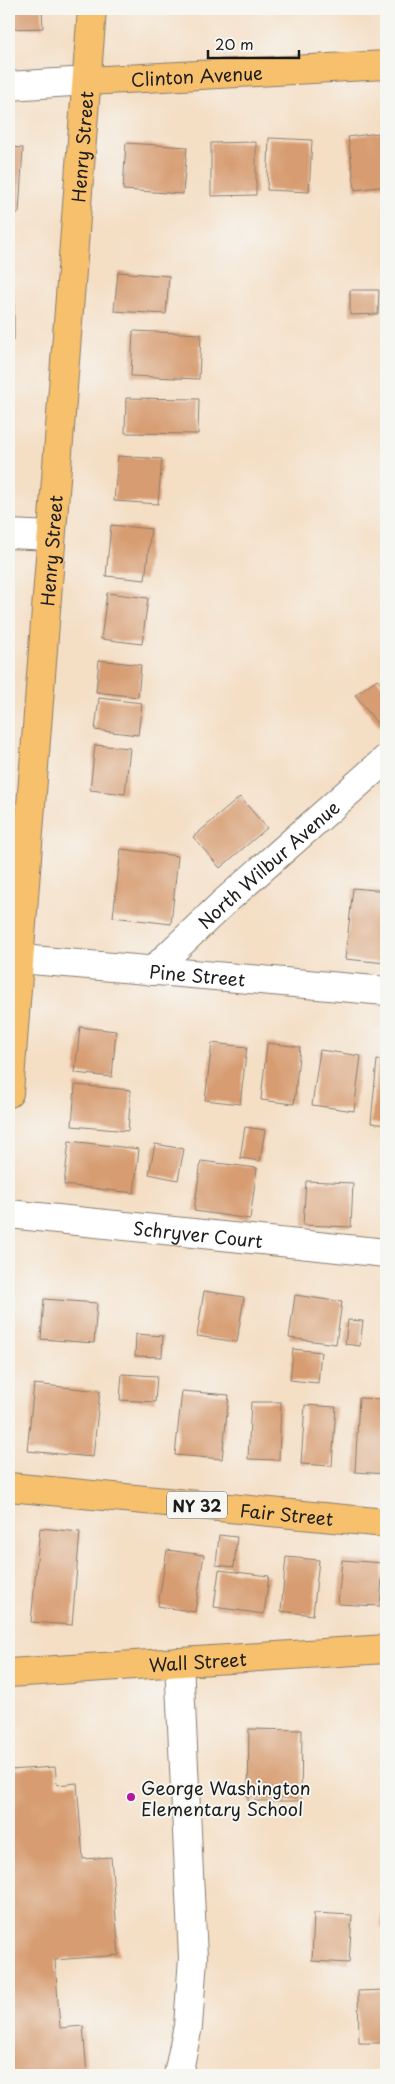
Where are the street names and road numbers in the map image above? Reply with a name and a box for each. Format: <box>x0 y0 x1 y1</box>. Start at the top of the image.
street label: Clinton Avenue <box>130 58 264 92</box>
street label: Henry Street <box>64 90 99 203</box>
street label: Henry Street <box>33 494 68 607</box>
street label: North Wilbur Avenue <box>191 793 345 934</box>
street label: Pine Street <box>148 957 246 992</box>
street label: Schryver Court <box>132 1213 264 1254</box>
road number: NY 32 <box>167 1492 227 1518</box>
street label: Fair Street <box>239 1496 335 1531</box>
street label: Wall Street <box>148 1644 247 1678</box>

